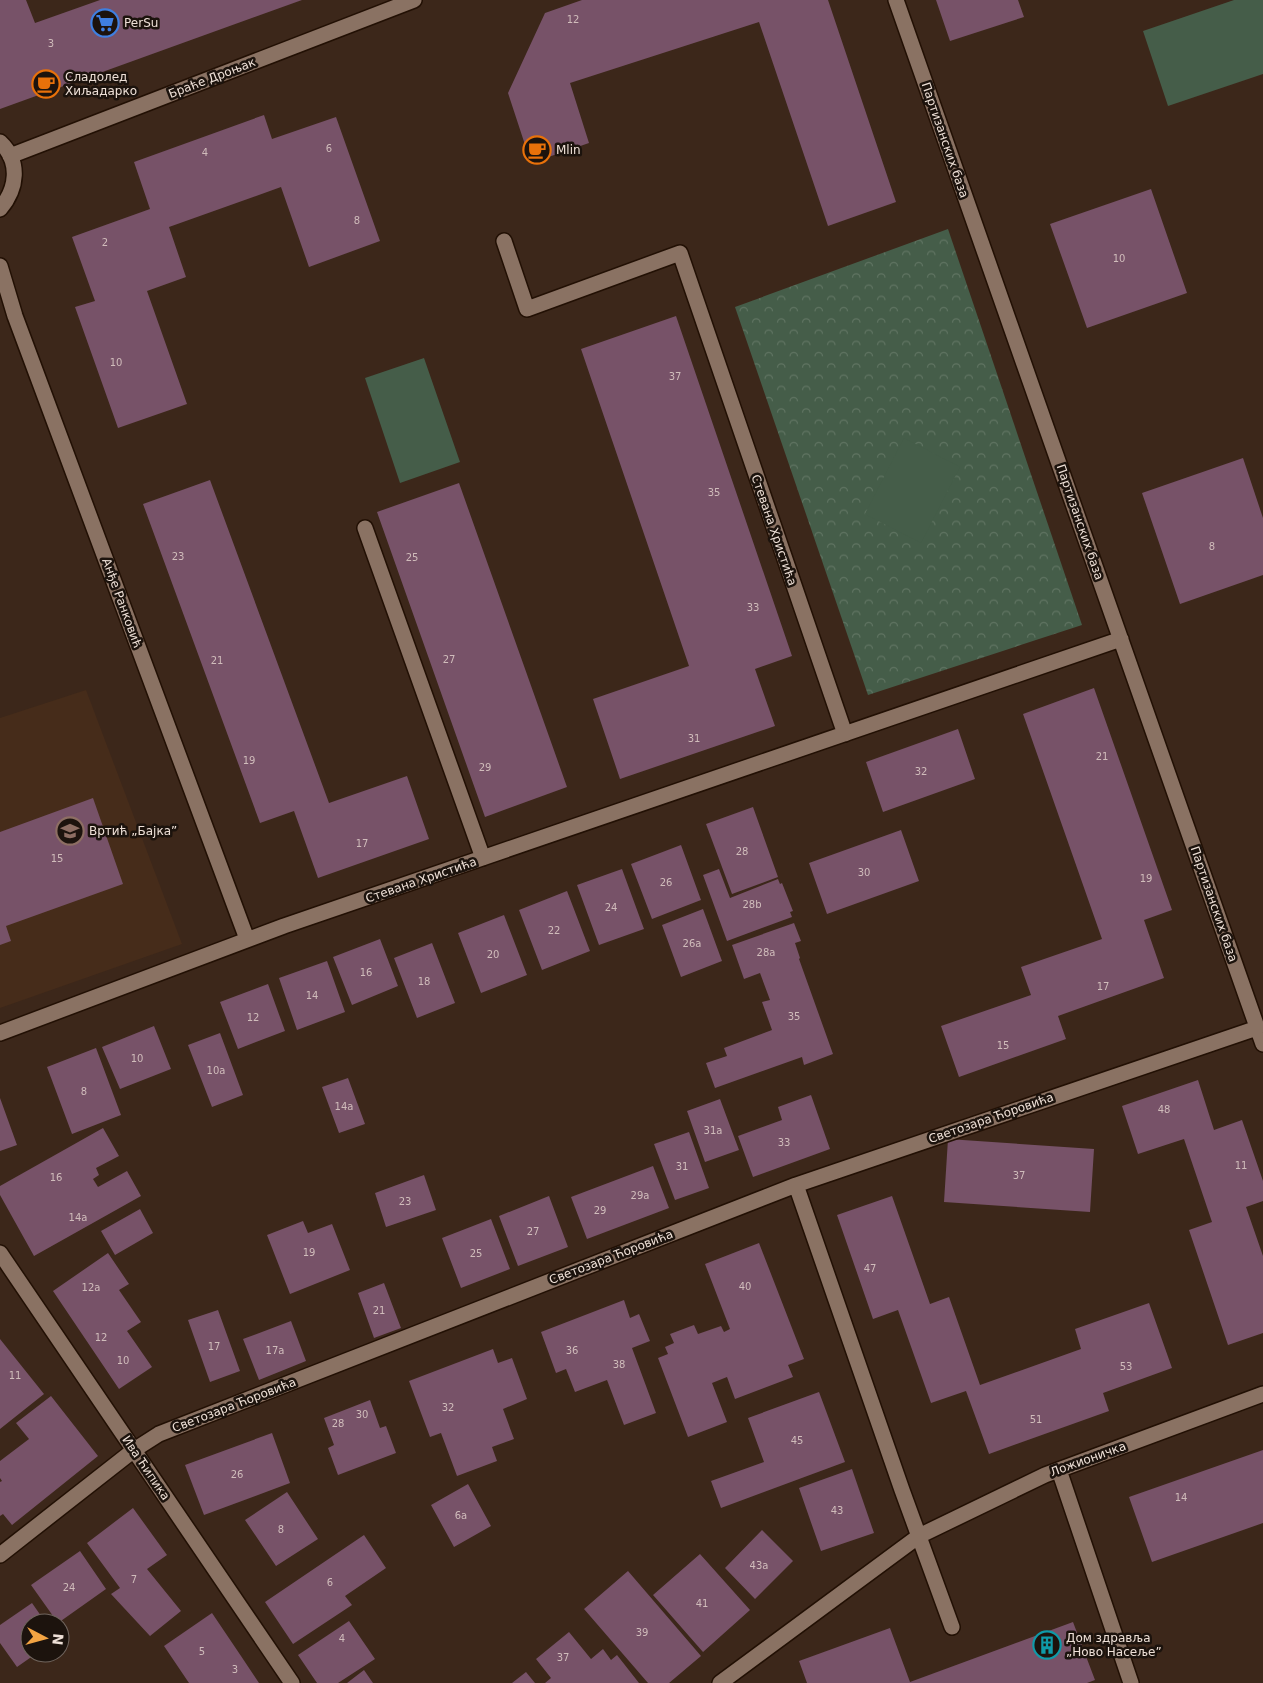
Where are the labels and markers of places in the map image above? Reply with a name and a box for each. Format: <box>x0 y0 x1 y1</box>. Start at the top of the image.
supermarket icon: PerSu <box>90 8 120 38</box>
place label: PerSu <box>124 16 158 30</box>
cafe icon: Сладолед Хиљадарко <box>31 69 61 99</box>
place label: Сладолед Хиљадарко <box>65 70 137 98</box>
cafe icon: Mlin <box>522 135 552 165</box>
place label: Mlin <box>556 143 581 157</box>
school or university icon: Вртић „Бајка” <box>55 816 85 846</box>
place label: Вртић „Бајка” <box>89 824 177 838</box>
building icon: Дом здравља „Ново Насеље” <box>1032 1630 1062 1660</box>
place label: Дом здравља „Ново Насеље” <box>1066 1631 1162 1659</box>

